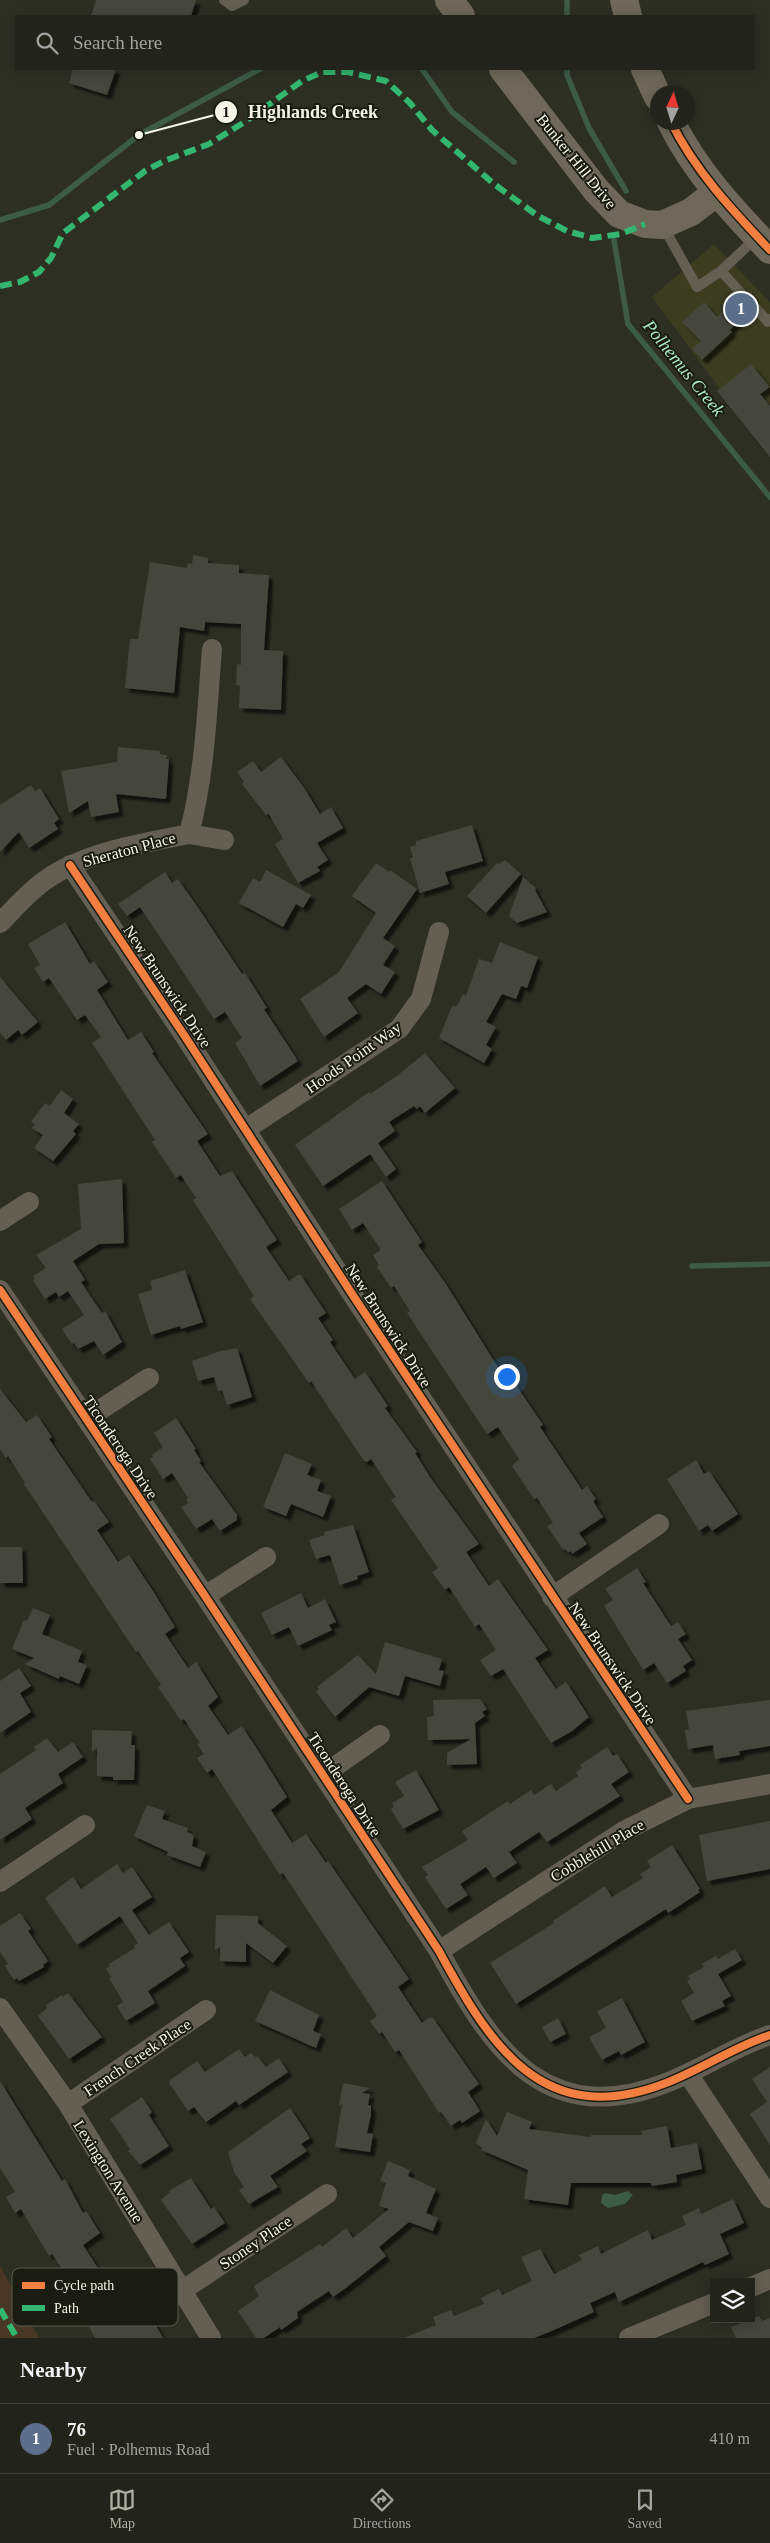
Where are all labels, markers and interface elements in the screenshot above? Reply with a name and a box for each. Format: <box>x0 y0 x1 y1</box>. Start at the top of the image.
search box <box>15 15 755 70</box>
icon: search <box>33 29 61 57</box>
text: Search here <box>73 32 162 53</box>
north arrow <box>650 85 695 130</box>
callout: Highlands Creek <box>213 96 388 129</box>
text: Highlands Creek <box>248 102 378 122</box>
text: 1 <box>222 104 230 120</box>
street label: Bunker Hill Drive <box>533 111 620 212</box>
pin: 1 <box>725 290 757 328</box>
water label: Polhemus Creek <box>639 315 729 421</box>
street label: Sheraton Place <box>81 829 177 870</box>
street label: New Brunswick Drive <box>120 922 215 1051</box>
street label: Hoods Point Way <box>302 1018 405 1097</box>
street label: New Brunswick Drive <box>342 1260 435 1390</box>
your location <box>494 1364 520 1390</box>
street label: Ticonderoga Drive <box>79 1392 161 1503</box>
street label: New Brunswick Drive <box>565 1599 660 1728</box>
street label: Ticonderoga Drive <box>304 1729 385 1840</box>
street label: Cobblehill Place <box>547 1816 647 1885</box>
street label: French Creek Place <box>81 2015 194 2099</box>
street label: Lexington Avenue <box>69 2117 147 2226</box>
street label: Stoney Place <box>216 2212 295 2274</box>
legend <box>12 2268 178 2326</box>
text: Cycle path <box>54 2278 114 2293</box>
map controls <box>710 2278 755 2323</box>
button: layers <box>710 2278 755 2323</box>
text: Path <box>54 2301 79 2316</box>
text: Nearby <box>20 2358 87 2382</box>
text: 76 <box>67 2419 86 2440</box>
text: 1 <box>32 2430 40 2447</box>
text: 410 m <box>710 2430 750 2447</box>
text: Fuel · Polhemus Road <box>67 2441 210 2458</box>
tab: Map <box>108 2486 136 2532</box>
tab: Directions <box>353 2486 411 2532</box>
tab: Saved <box>628 2486 662 2532</box>

